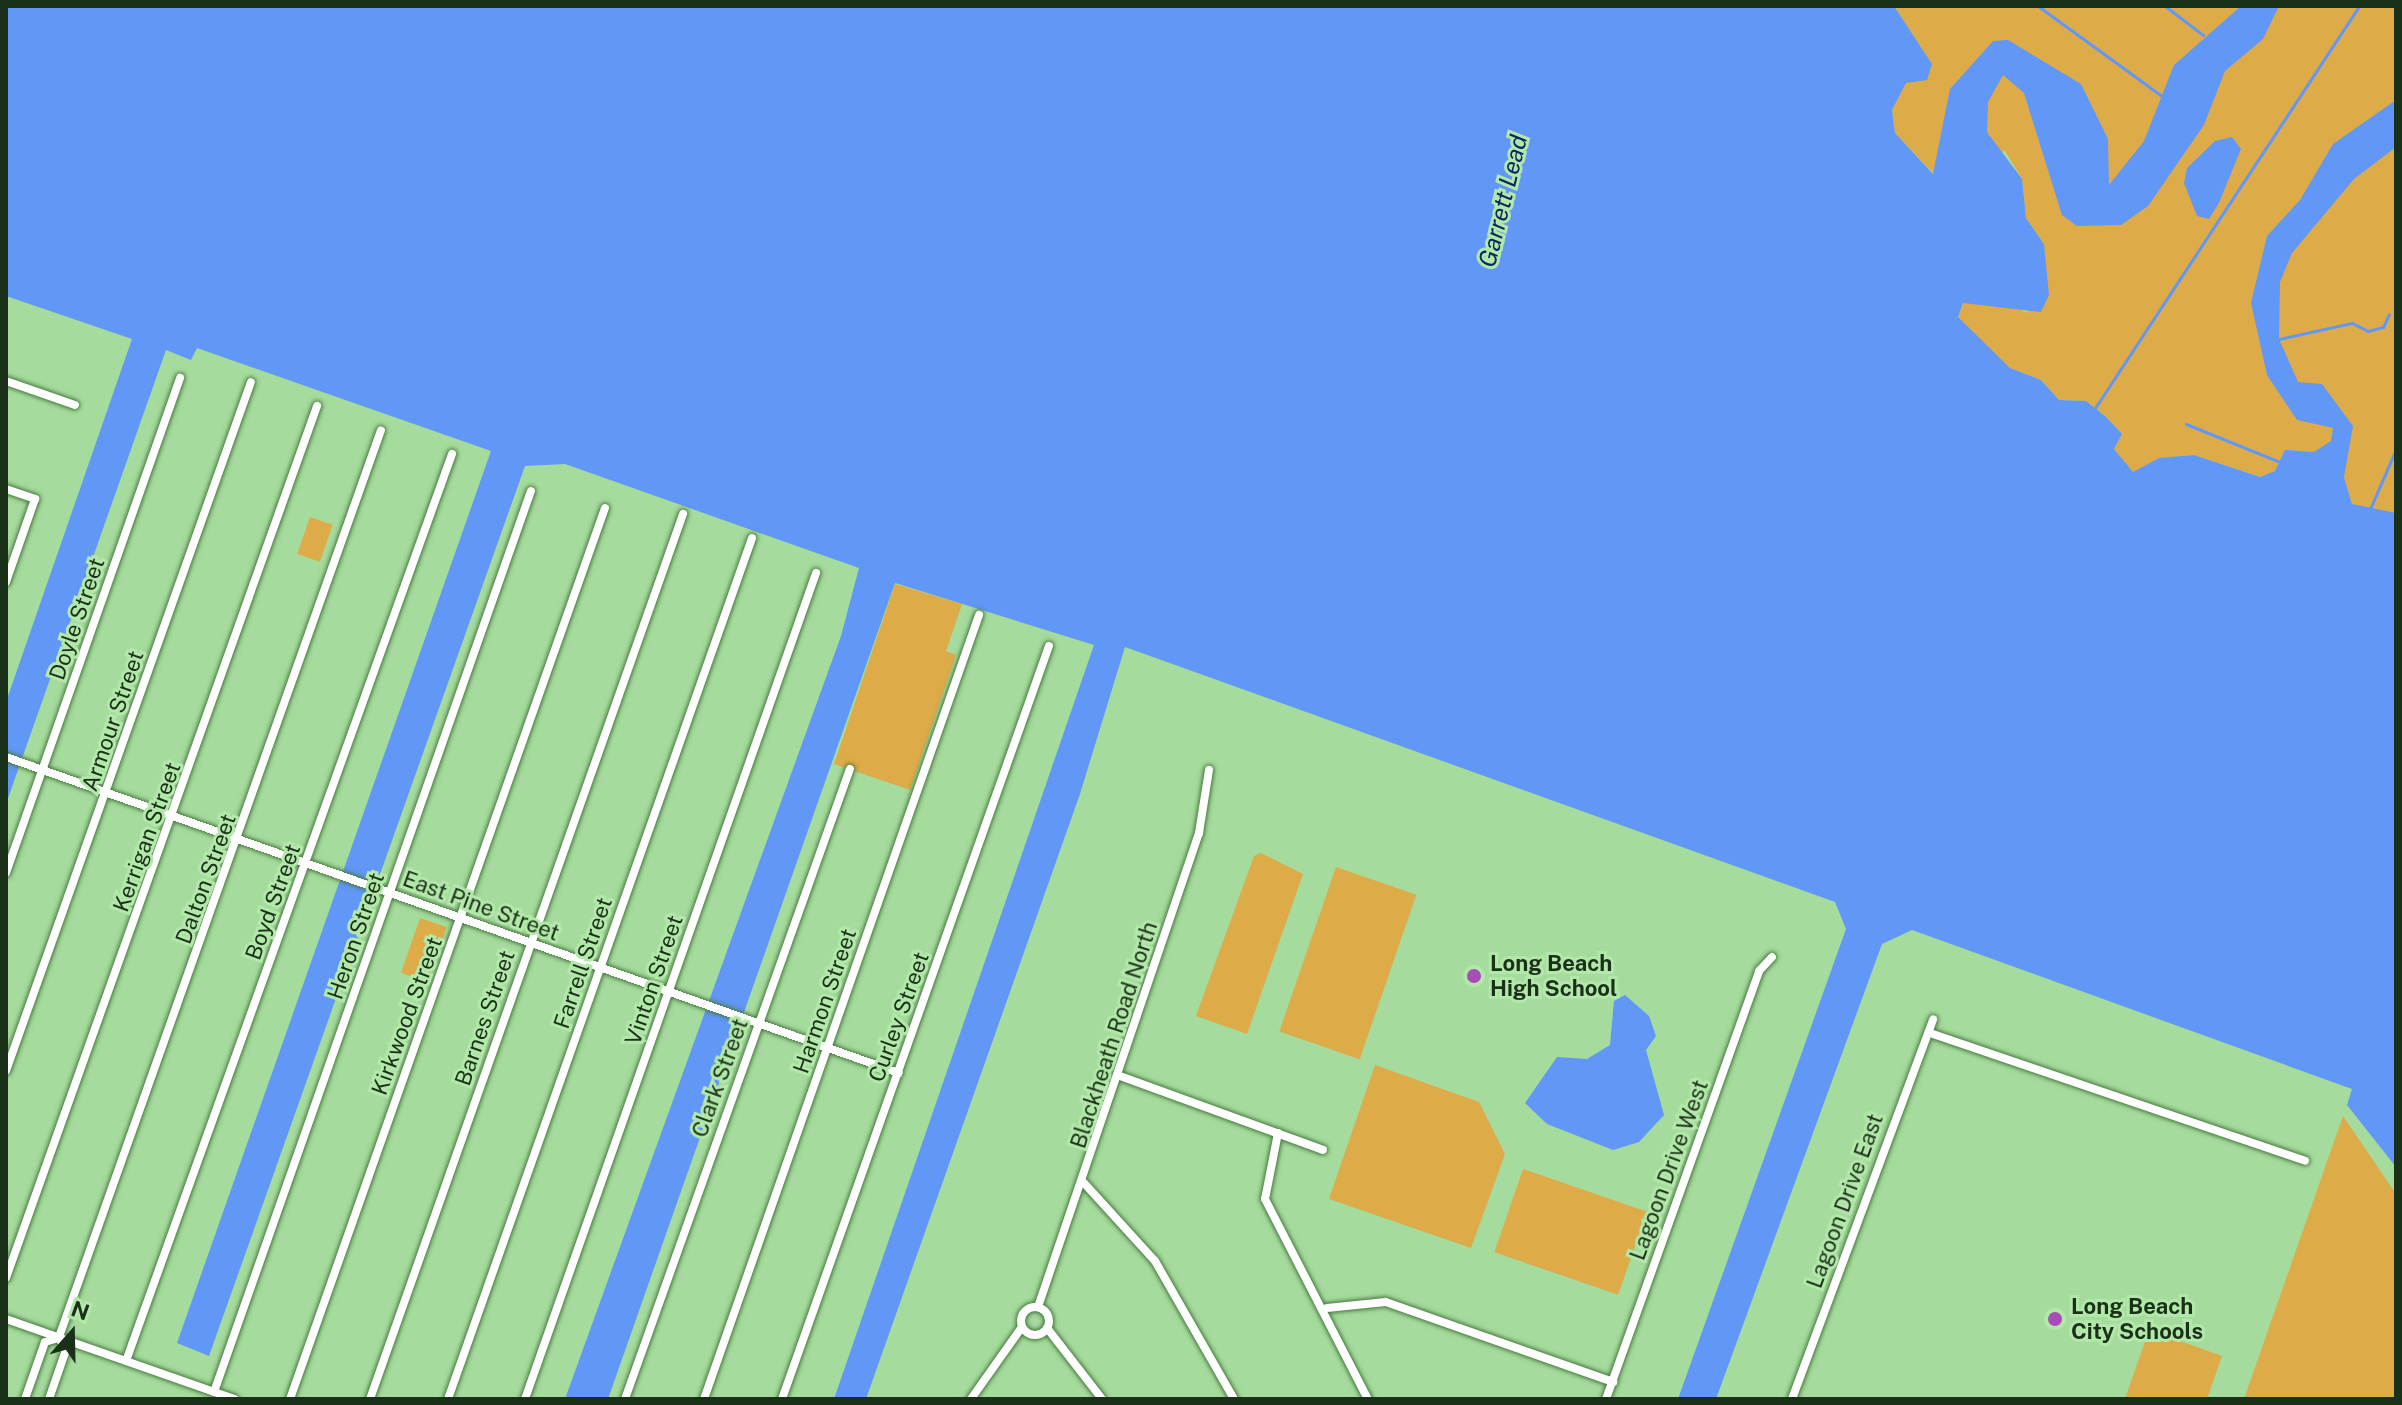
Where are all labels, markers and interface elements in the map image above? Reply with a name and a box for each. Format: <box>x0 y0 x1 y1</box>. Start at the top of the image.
water label: Garrett Lead <box>1473 132 1533 270</box>
street label: Doyle Street <box>44 554 110 684</box>
street label: Armour Street <box>77 647 149 795</box>
street label: Kerrigan Street <box>108 759 186 915</box>
street label: Dalton Street <box>170 810 242 948</box>
street label: Boyd Street <box>240 840 306 964</box>
street label: East Pine Street <box>399 865 563 947</box>
street label: Heron Street <box>322 869 390 1003</box>
street label: Farrell Street <box>548 894 618 1032</box>
street label: Vinton Street <box>619 912 689 1048</box>
street label: Blackheath Road North <box>1065 918 1163 1152</box>
street label: Harmon Street <box>788 925 862 1077</box>
street label: Kirkwood Street <box>366 933 448 1099</box>
street label: Barnes Street <box>450 947 520 1089</box>
street label: Curley Street <box>863 948 935 1086</box>
place label: Long Beach High School <box>1490 950 1617 1002</box>
marker: Long Beach High School <box>1465 967 1483 985</box>
street label: Clark Street <box>686 1015 754 1141</box>
street label: Lagoon Drive West <box>1624 1076 1714 1264</box>
street label: Lagoon Drive East <box>1801 1110 1889 1292</box>
north arrow <box>32 1293 112 1373</box>
place label: Long Beach City Schools <box>2071 1293 2203 1344</box>
text: N <box>68 1295 93 1326</box>
marker: Long Beach City Schools <box>2046 1310 2064 1328</box>

